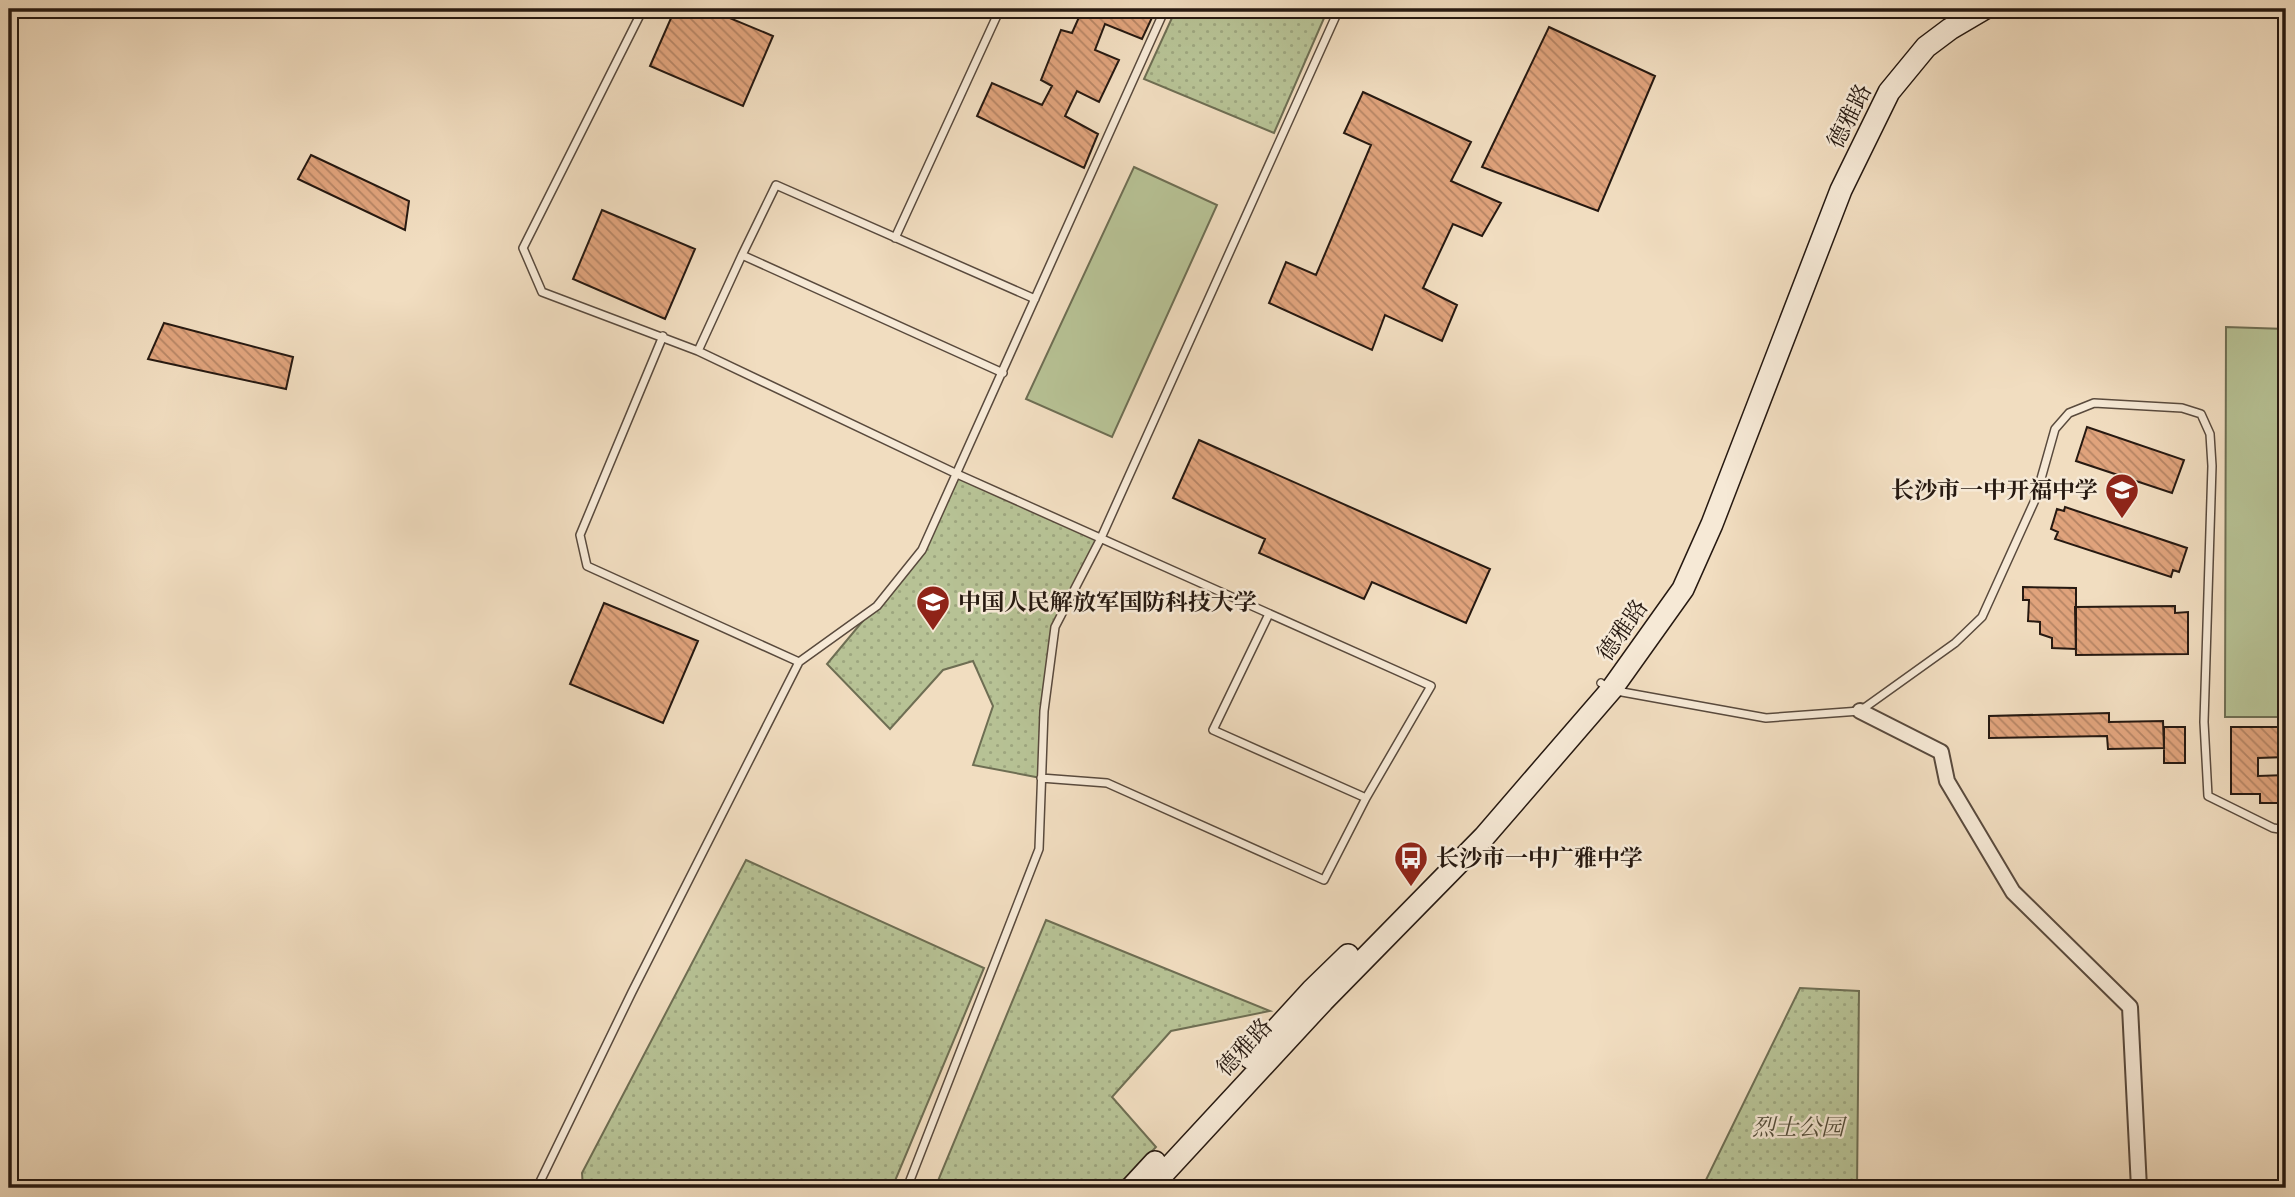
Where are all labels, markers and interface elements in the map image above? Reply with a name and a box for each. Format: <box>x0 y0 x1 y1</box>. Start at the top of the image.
street label: 德雅路 <box>1821 79 1877 153</box>
school or university icon: 长沙市一中开福中学 <box>2103 471 2141 520</box>
place label: 长沙市一中开福中学 <box>1891 476 2098 504</box>
school or university icon: 中国人民解放军国防科技大学 <box>914 583 952 632</box>
place label: 中国人民解放军国防科技大学 <box>958 588 1257 616</box>
street label: 德雅路 <box>1591 594 1653 666</box>
bus stop icon: 长沙市一中广雅中学 <box>1392 839 1430 888</box>
place label: 长沙市一中广雅中学 <box>1436 844 1643 872</box>
street label: 德雅路 <box>1210 1012 1278 1082</box>
park label: 烈士公园 <box>1752 1113 1848 1141</box>

